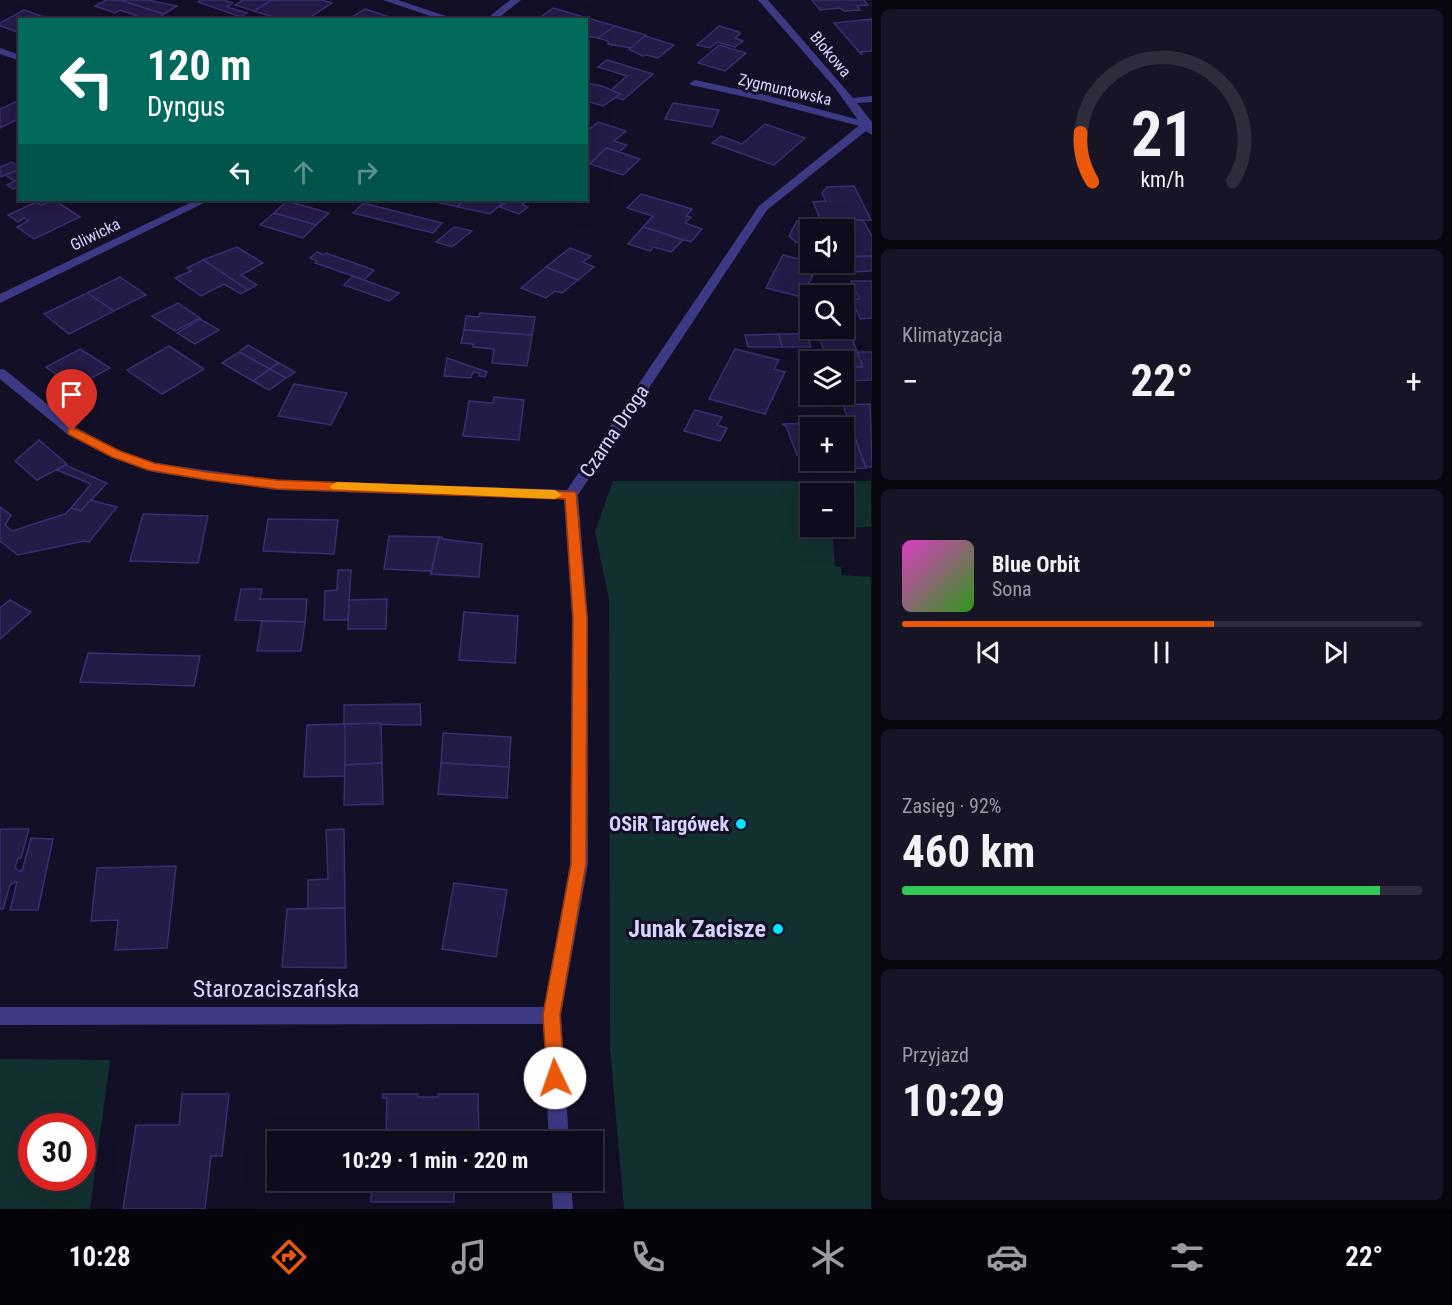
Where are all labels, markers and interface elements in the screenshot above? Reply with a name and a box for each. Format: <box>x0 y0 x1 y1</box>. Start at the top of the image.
street label: Blokowa <box>806 28 855 81</box>
text: 120 m <box>147 41 252 90</box>
icon: left <box>48 42 126 120</box>
street label: Zygmuntowska <box>736 70 833 109</box>
text: Dyngus <box>147 91 225 123</box>
text: 21 <box>1130 98 1194 171</box>
icon: left <box>224 156 257 189</box>
icon: ahead <box>287 156 320 189</box>
icon: right <box>350 156 383 189</box>
text: km/h <box>1140 167 1184 192</box>
street label: Gliwicka <box>67 214 123 255</box>
map controls <box>800 219 854 537</box>
button: sound <box>800 219 854 273</box>
button: search <box>800 285 854 339</box>
text: Klimatyzacja <box>902 323 1003 347</box>
button: layers <box>800 351 854 405</box>
text: 22° <box>1131 354 1194 407</box>
text: − <box>902 362 919 401</box>
text: + <box>1406 362 1422 401</box>
pin <box>46 369 97 431</box>
icon: arrive <box>55 378 88 411</box>
street label: Czarna Droga <box>574 380 654 482</box>
button: + <box>800 417 854 471</box>
button: − <box>800 483 854 537</box>
text: Blue Orbit <box>992 552 1080 577</box>
text: Sona <box>992 577 1032 601</box>
icon: previous <box>972 636 1005 669</box>
icon: pause <box>1145 636 1178 669</box>
icon: next <box>1319 636 1352 669</box>
text: Zasięg · 92% <box>902 794 1001 818</box>
place label: OSiR Targówek <box>609 812 729 836</box>
marker: OSiR Targówek <box>734 817 748 831</box>
text: 460 km <box>902 825 1035 878</box>
place label: Junak Zacisze <box>628 915 766 943</box>
marker: Junak Zacisze <box>771 922 785 936</box>
street label: Starozaciszańska <box>193 975 359 1003</box>
text: Przyjazd <box>902 1043 969 1067</box>
position arrow <box>523 1046 587 1110</box>
text: 10:29 <box>902 1074 1005 1127</box>
speed limit sign: 30 <box>18 1113 96 1191</box>
text: 10:29 · 1 min · 220 m <box>342 1148 528 1173</box>
icon: directions <box>268 1236 310 1278</box>
icon: music <box>448 1236 490 1278</box>
icon: phone <box>627 1236 669 1278</box>
icon: climate <box>807 1236 849 1278</box>
icon: car <box>986 1236 1028 1278</box>
icon: filters <box>1166 1236 1208 1278</box>
text: 10:28 <box>69 1241 131 1273</box>
text: 22° <box>1345 1241 1383 1273</box>

